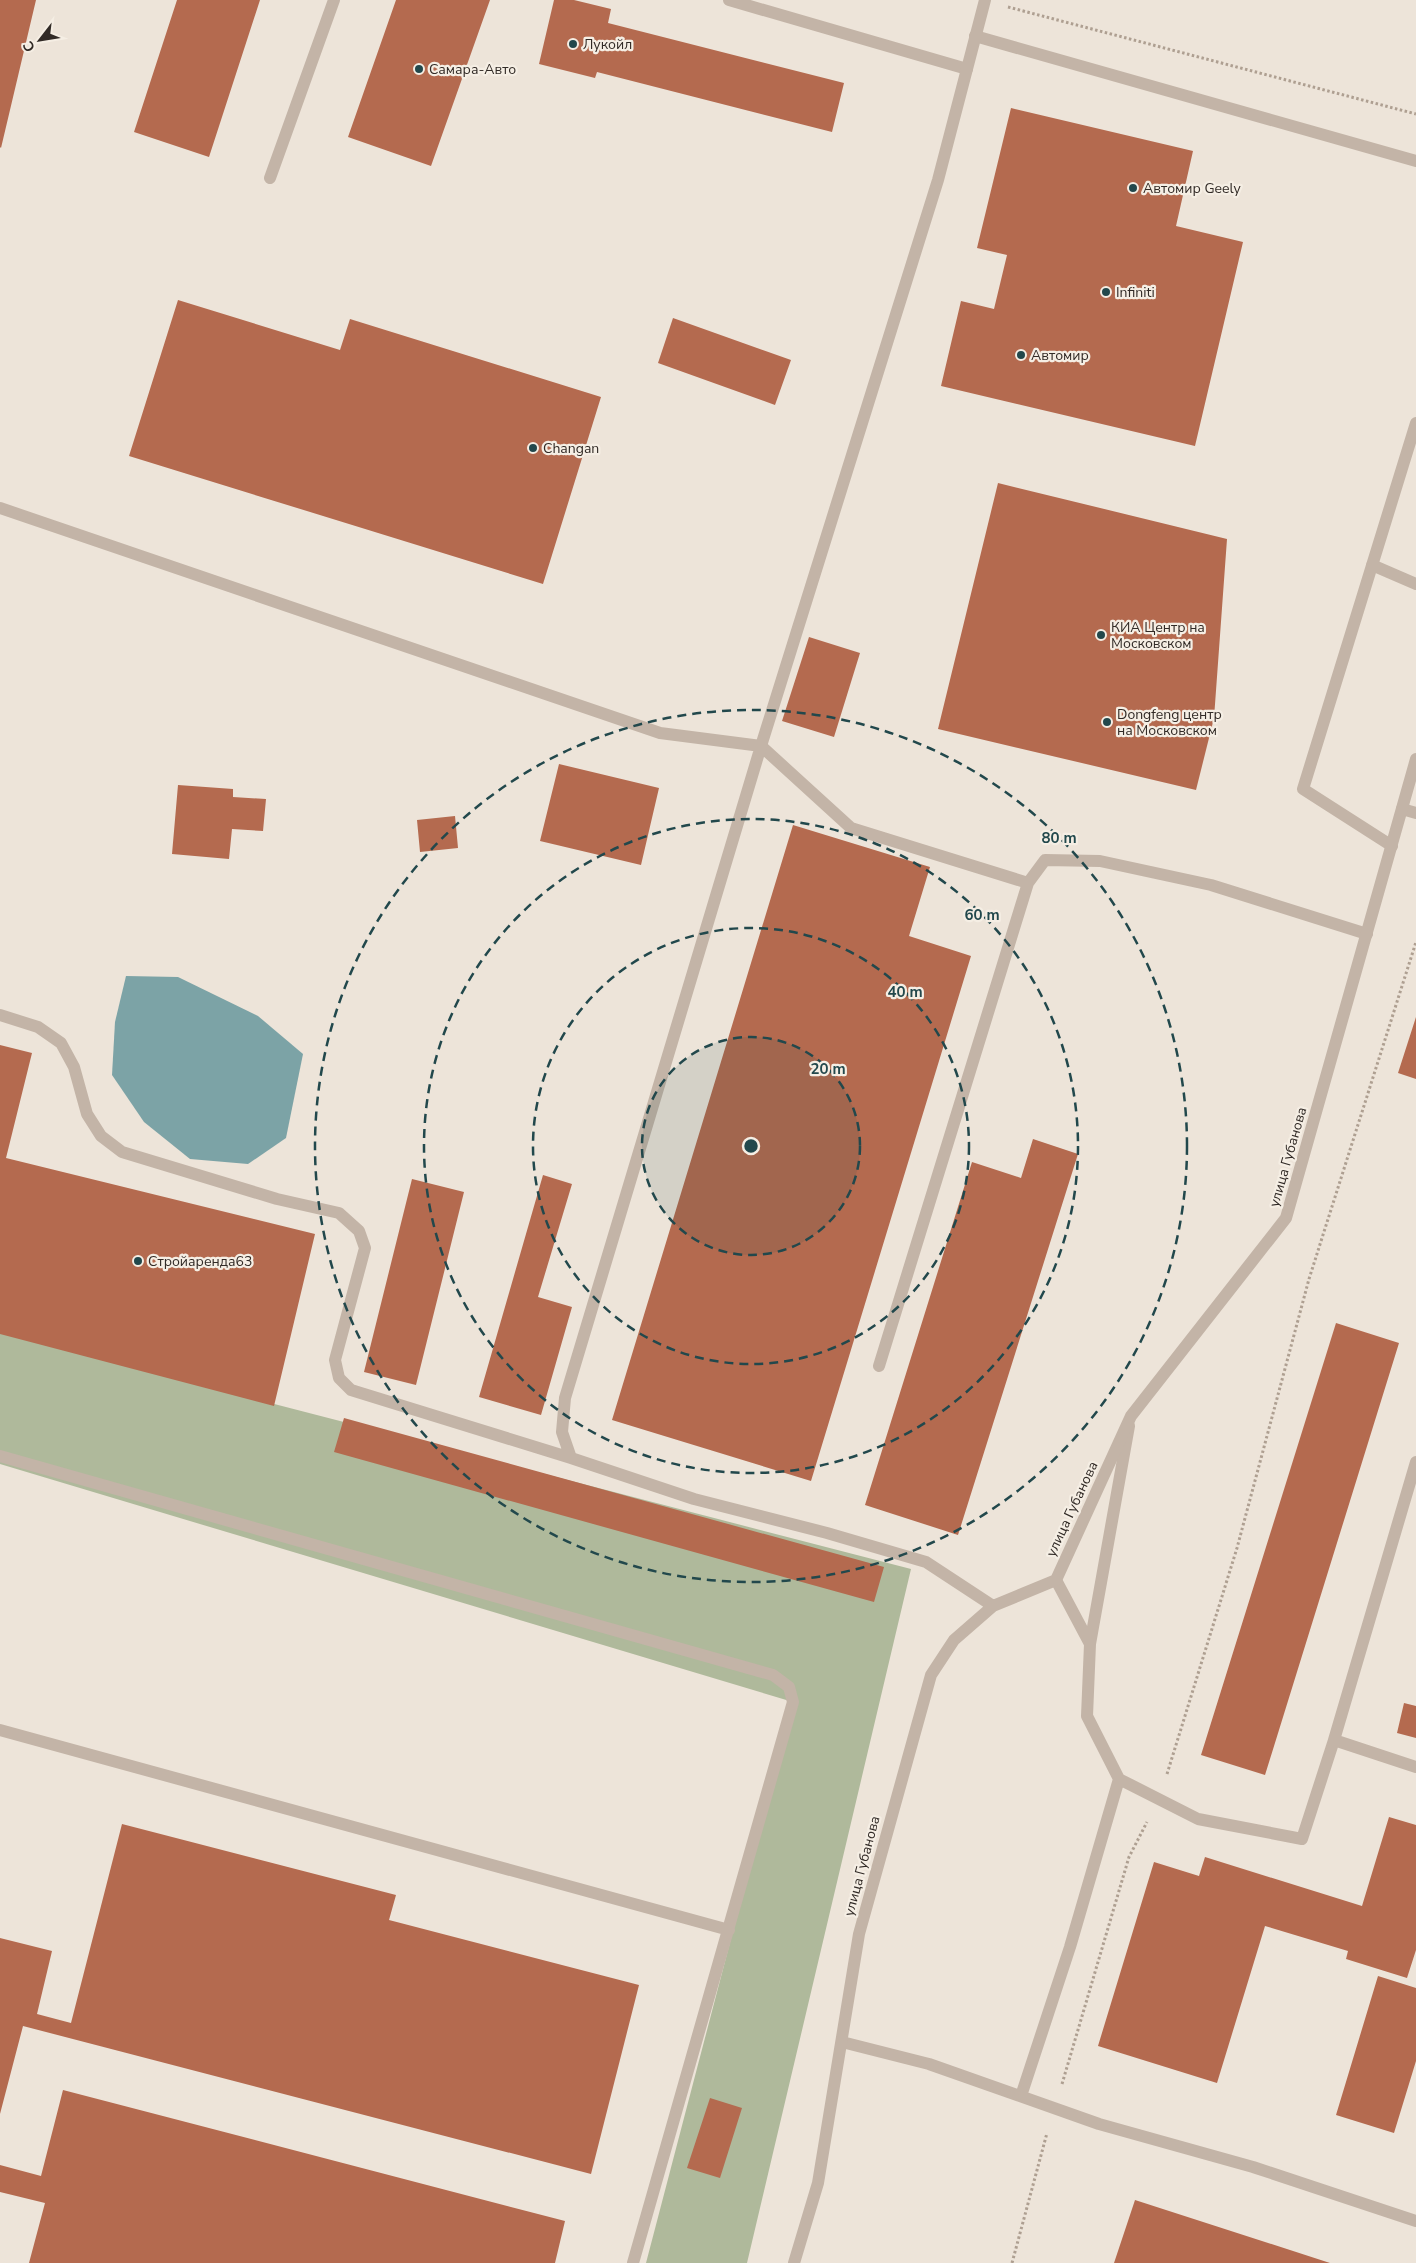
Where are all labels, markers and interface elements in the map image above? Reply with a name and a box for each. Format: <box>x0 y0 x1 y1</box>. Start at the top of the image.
north arrow <box>15 15 65 65</box>
place label: Лукойл <box>583 35 632 54</box>
text: С <box>18 37 40 55</box>
marker: Лукойл <box>567 38 579 50</box>
place label: Самара-Авто <box>429 60 516 79</box>
marker: Самара-Авто <box>413 63 425 75</box>
place label: Автомир Geely <box>1143 179 1241 198</box>
marker: Автомир Geely <box>1127 182 1139 194</box>
place label: Infiniti <box>1116 283 1155 302</box>
marker: Infiniti <box>1100 286 1112 298</box>
place label: Автомир <box>1031 346 1089 365</box>
marker: Автомир <box>1015 349 1027 361</box>
place label: Changan <box>543 439 599 458</box>
marker: Changan <box>527 442 539 454</box>
place label: КИА Центр на Московском <box>1111 618 1205 653</box>
marker: КИА Центр на Московском <box>1095 629 1107 641</box>
place label: Dongfeng центр на Московском <box>1117 705 1222 740</box>
marker: Dongfeng центр на Московском <box>1101 716 1113 728</box>
text: 80 m <box>1041 828 1077 848</box>
text: 60 m <box>964 905 1000 925</box>
text: 40 m <box>887 982 923 1002</box>
text: 20 m <box>810 1059 846 1079</box>
street label: улица Губанова <box>1265 1105 1311 1209</box>
centre of rings <box>742 1137 760 1155</box>
place label: Стройаренда63 <box>148 1252 252 1271</box>
marker: Стройаренда63 <box>132 1255 144 1267</box>
street label: улица Губанова <box>1042 1458 1102 1560</box>
street label: улица Губанова <box>839 1814 885 1918</box>

